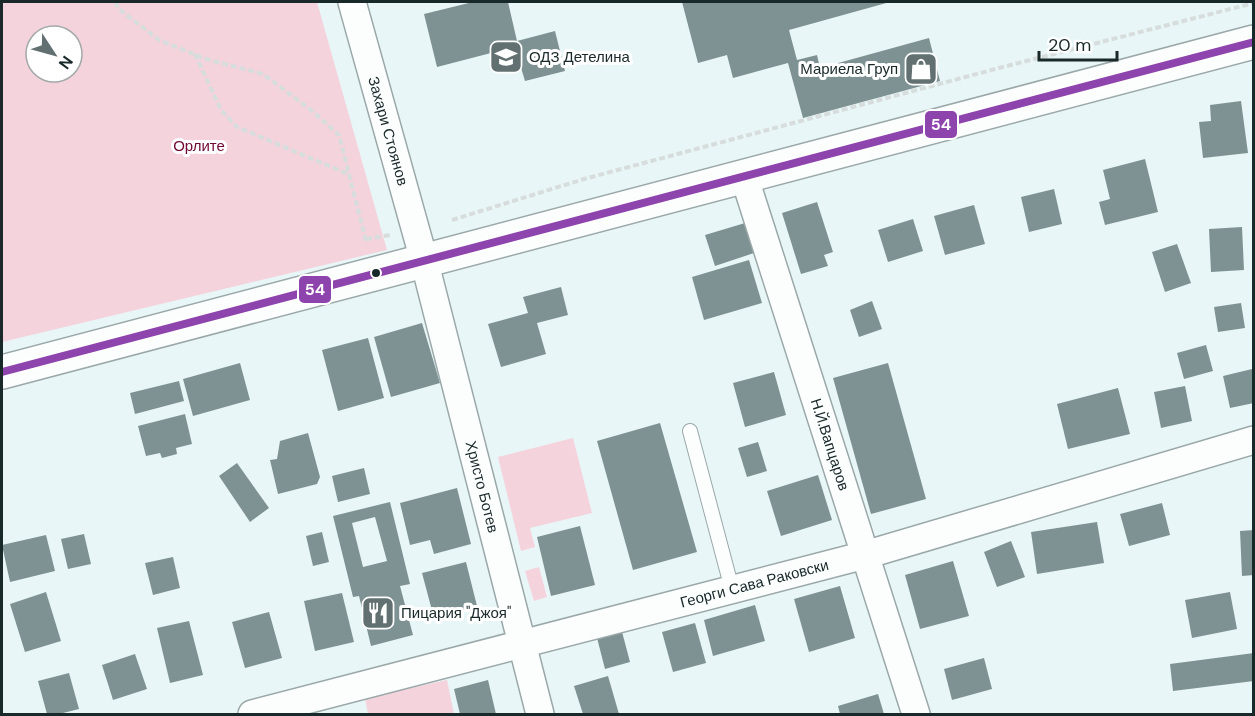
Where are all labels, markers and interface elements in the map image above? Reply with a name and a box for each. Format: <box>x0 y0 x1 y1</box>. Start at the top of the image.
north arrow <box>24 24 84 84</box>
scale bar <box>1039 24 1117 62</box>
text: 20 m <box>1048 33 1091 57</box>
school or university icon: ОДЗ Детелина <box>488 39 524 75</box>
place label: ОДЗ Детелина <box>529 47 631 67</box>
shop icon: Мариела Груп <box>903 51 939 87</box>
text: N <box>54 52 78 73</box>
place label: Мариела Груп <box>800 59 898 79</box>
street label: Захари Стоянов <box>363 74 413 188</box>
line badge: 54 <box>924 110 958 139</box>
text: 54 <box>931 114 951 135</box>
park label: Орлите <box>173 136 225 156</box>
unlabelled marker <box>370 267 382 279</box>
line badge: 54 <box>298 275 332 304</box>
text: 54 <box>305 279 325 300</box>
street label: Н.Й.Вапцаров <box>806 396 854 493</box>
street label: Христо Ботев <box>461 439 503 535</box>
street label: Георги Сава Раковски <box>678 555 831 613</box>
restaurant icon: Пицария "Джоя" <box>360 595 396 631</box>
place label: Пицария "Джоя" <box>401 603 511 623</box>

